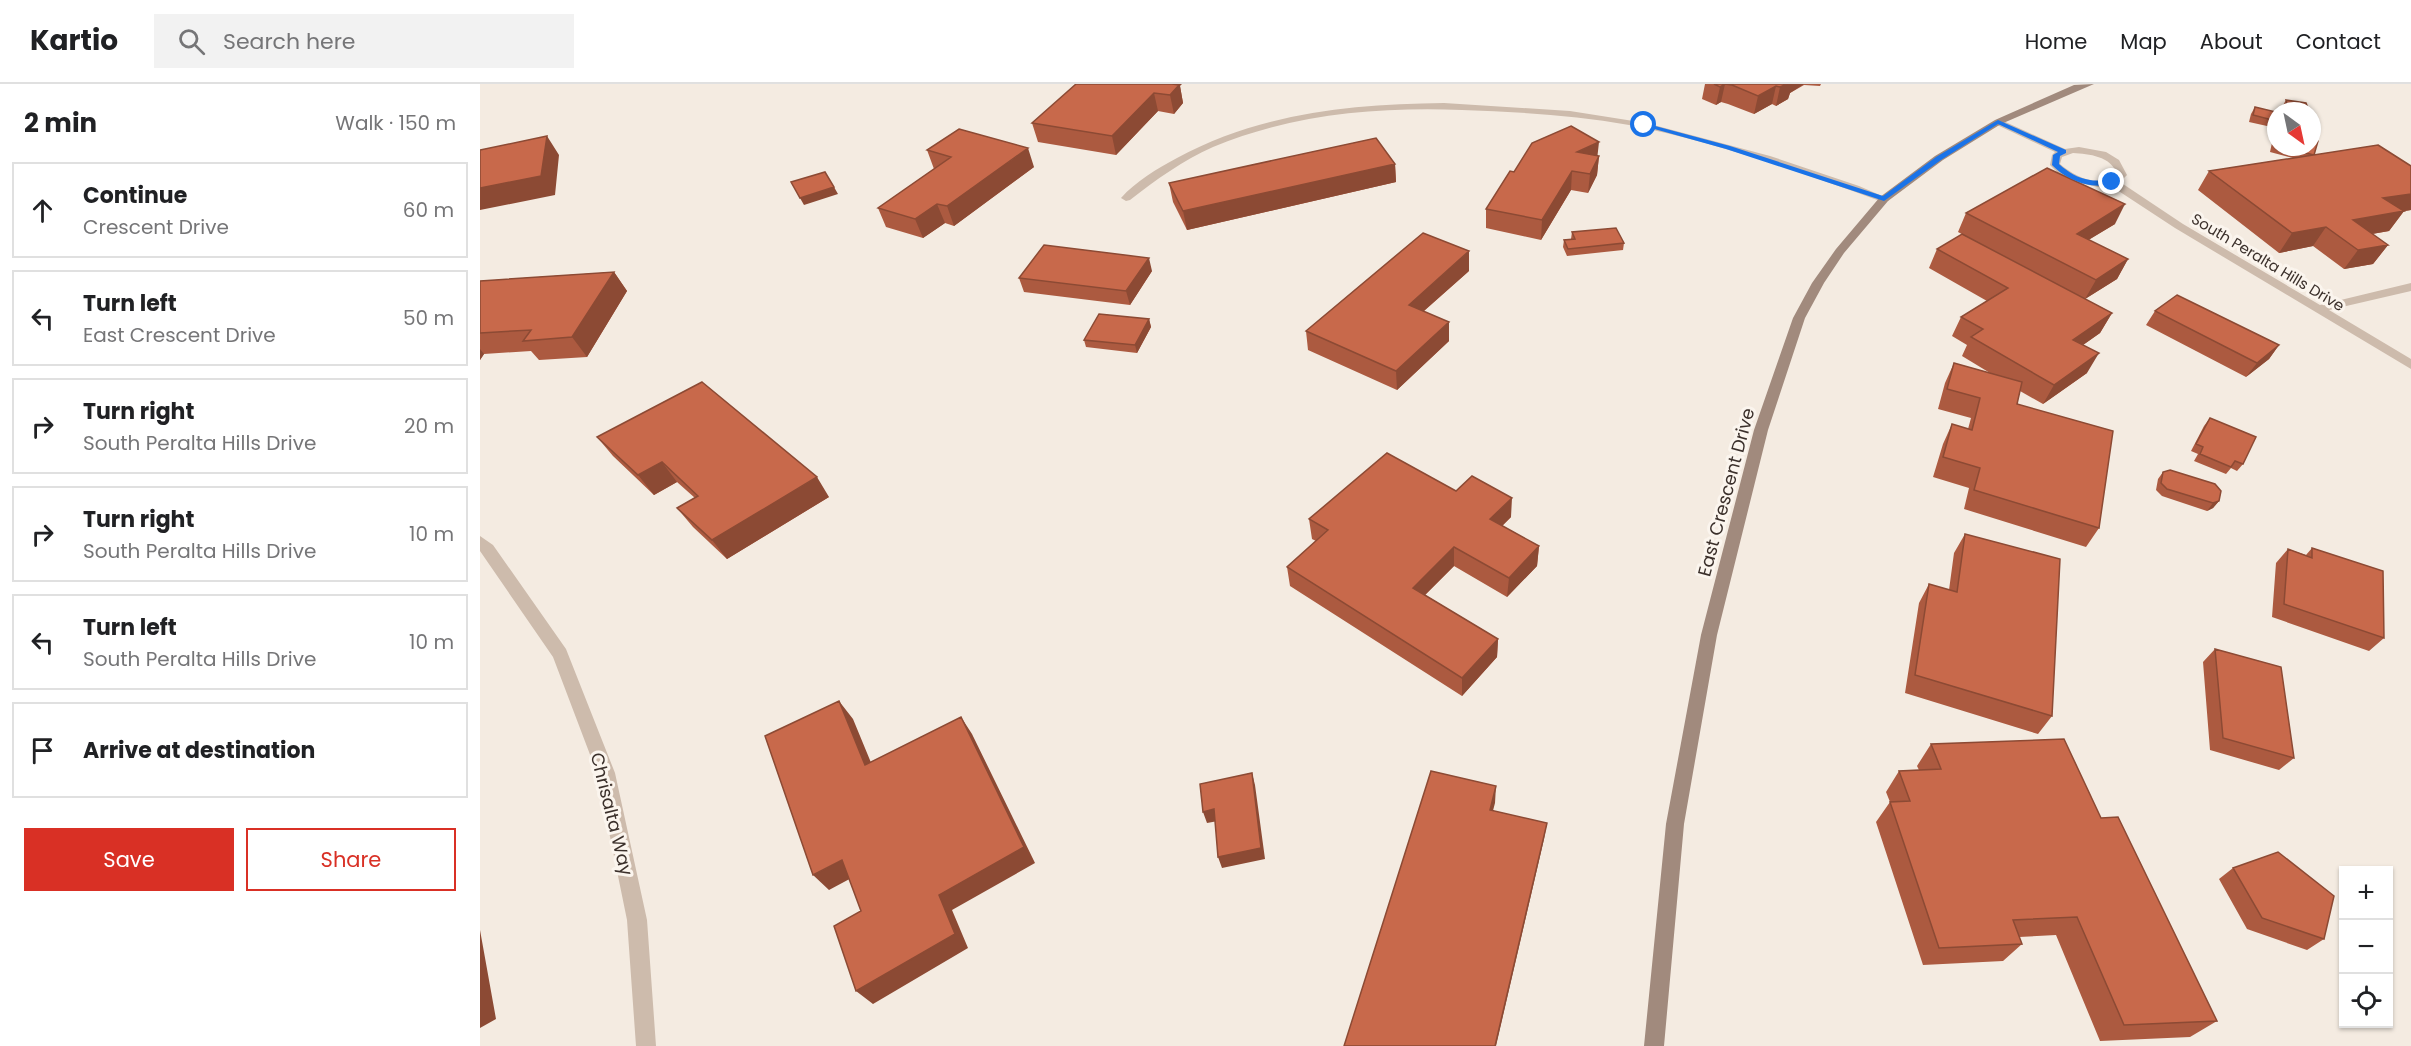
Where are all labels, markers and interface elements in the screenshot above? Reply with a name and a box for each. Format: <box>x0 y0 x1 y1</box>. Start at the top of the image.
search box <box>154 14 574 68</box>
text: Kartio <box>30 21 118 60</box>
icon: search <box>175 25 208 58</box>
text: Search here <box>223 26 356 57</box>
text: Home <box>2025 27 2087 56</box>
text: Map <box>2120 27 2167 56</box>
text: About <box>2200 27 2263 56</box>
text: Contact <box>2296 27 2381 56</box>
north arrow <box>2267 102 2321 156</box>
text: 2 min <box>24 105 97 141</box>
text: Walk · 150 m <box>335 109 456 137</box>
route start <box>1630 111 1656 137</box>
route end <box>2098 168 2124 194</box>
text: Continue <box>83 180 187 211</box>
icon: ahead <box>26 194 59 227</box>
text: 60 m <box>403 196 454 224</box>
street label: South Peralta Hills Drive <box>2188 208 2348 316</box>
text: Crescent Drive <box>83 213 229 241</box>
text: Turn left <box>83 288 177 319</box>
icon: left <box>26 302 59 335</box>
text: 50 m <box>403 304 454 332</box>
text: East Crescent Drive <box>83 321 276 349</box>
text: Turn right <box>83 396 194 427</box>
street label: East Crescent Drive <box>1691 405 1761 579</box>
icon: right <box>26 410 59 443</box>
text: 20 m <box>404 412 454 440</box>
text: South Peralta Hills Drive <box>83 429 316 457</box>
text: Turn right <box>83 504 194 535</box>
icon: right <box>26 518 59 551</box>
text: 10 m <box>409 520 454 548</box>
text: South Peralta Hills Drive <box>83 537 316 565</box>
text: Turn left <box>83 612 177 643</box>
icon: left <box>26 626 59 659</box>
text: 10 m <box>409 628 454 656</box>
text: South Peralta Hills Drive <box>83 645 316 673</box>
icon: arrive <box>26 734 59 767</box>
text: Arrive at destination <box>83 735 315 766</box>
street label: Chrisalta Way <box>585 750 639 878</box>
button: Save <box>24 828 234 891</box>
button: Share <box>246 828 456 891</box>
map controls <box>2339 866 2393 1028</box>
button: + <box>2339 866 2393 920</box>
button: − <box>2339 920 2393 974</box>
button: locate <box>2339 974 2393 1028</box>

